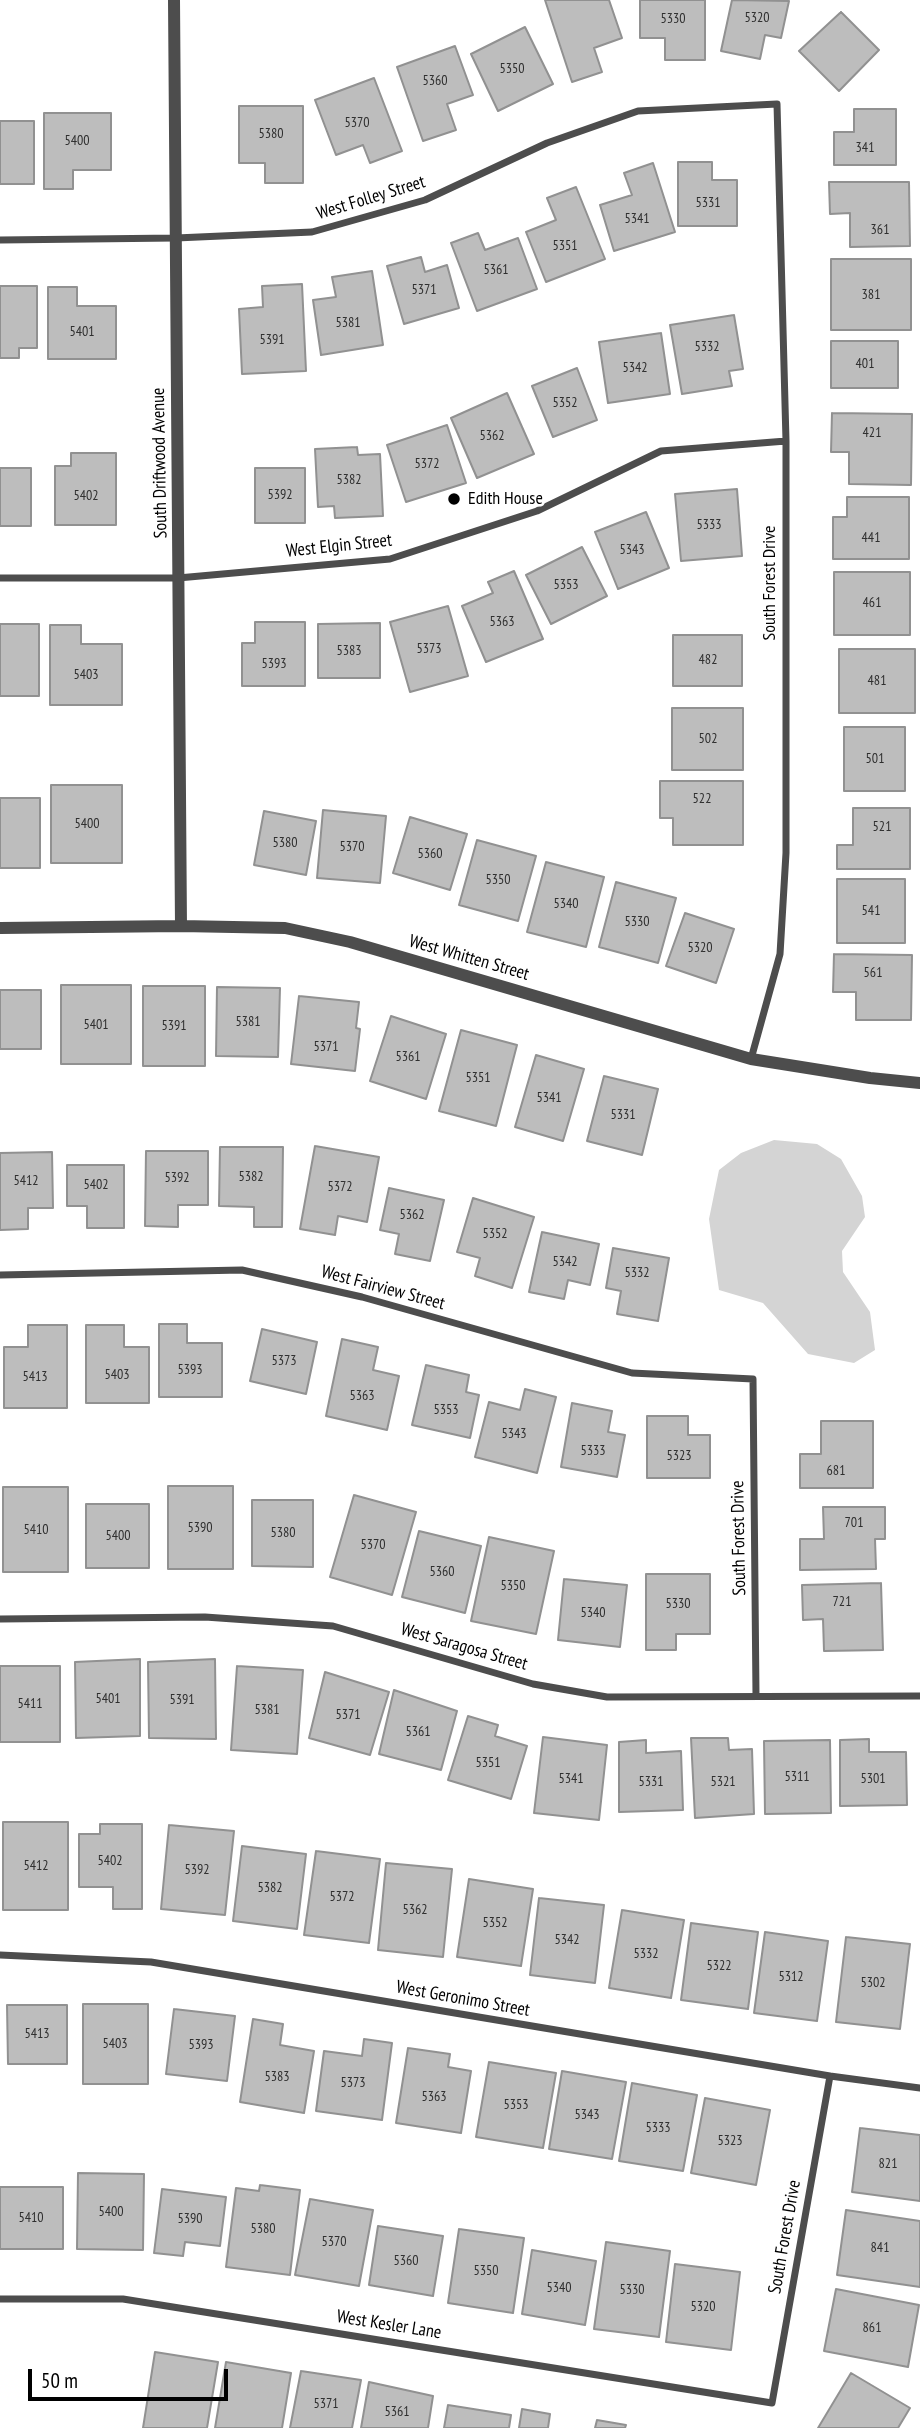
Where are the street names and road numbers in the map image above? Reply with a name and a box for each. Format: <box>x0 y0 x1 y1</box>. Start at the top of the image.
street label: West Folley Street <box>314 171 428 225</box>
street label: South Driftwood Avenue <box>148 387 172 539</box>
street label: South Forest Drive <box>759 525 781 641</box>
street label: West Elgin Street <box>285 530 393 562</box>
street label: West Whitten Street <box>407 931 531 985</box>
street label: West Fairview Street <box>319 1261 447 1315</box>
street label: South Forest Drive <box>727 1480 751 1596</box>
street label: West Saragosa Street <box>398 1619 530 1675</box>
street label: West Geronimo Street <box>395 1977 531 2021</box>
street label: South Forest Drive <box>764 2178 806 2296</box>
street label: West Kesler Lane <box>335 2306 443 2344</box>

